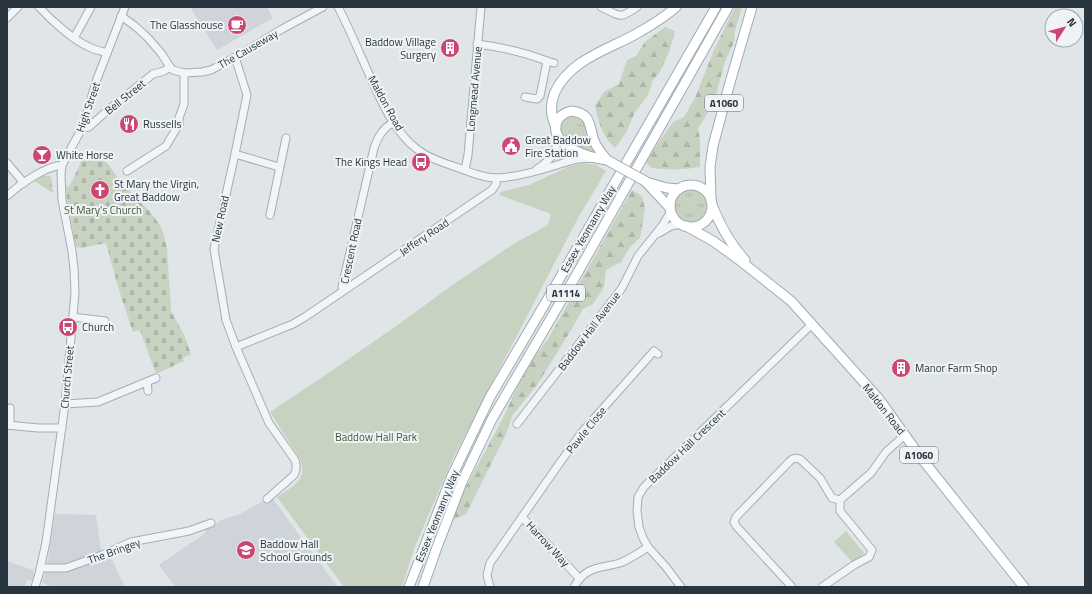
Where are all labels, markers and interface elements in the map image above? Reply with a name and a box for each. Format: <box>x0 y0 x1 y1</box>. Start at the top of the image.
north arrow <box>1044 8 1084 48</box>
cafe icon: The Glasshouse <box>226 14 248 36</box>
text: N <box>1063 14 1081 30</box>
place label: The Glasshouse <box>150 17 223 33</box>
street label: The Causeway <box>215 25 281 73</box>
place label: Baddow Village Surgery <box>365 34 437 63</box>
building icon: Baddow Village Surgery <box>439 37 461 59</box>
street label: Longmead Avenue <box>462 45 486 132</box>
street label: Maldon Road <box>364 72 408 134</box>
street label: Bell Street <box>101 76 149 118</box>
street label: High Street <box>72 80 104 134</box>
road number: A1060 <box>705 95 743 111</box>
restaurant icon: Russells <box>118 113 140 135</box>
place label: Russells <box>143 116 182 132</box>
place label: Great Baddow Fire Station <box>525 132 591 161</box>
public building icon: Great Baddow Fire Station <box>500 135 522 157</box>
bar icon: White Horse <box>31 144 53 166</box>
place label: White Horse <box>56 147 114 163</box>
bus stop icon: The Kings Head <box>410 151 432 173</box>
place label: The Kings Head <box>335 154 407 170</box>
place label: St Mary the Virgin, Great Baddow <box>114 176 199 205</box>
church icon: St Mary the Virgin, Great Baddow <box>89 179 111 201</box>
street label: Essex Yeomanry Way <box>557 182 620 276</box>
street label: New Road <box>207 194 233 244</box>
park label: St Mary's Church <box>64 202 142 218</box>
street label: Jeffery Road <box>396 214 452 260</box>
street label: Crescent Road <box>336 217 366 285</box>
road number: A1114 <box>547 285 585 301</box>
street label: Baddow Hall Avenue <box>554 288 624 374</box>
bus stop icon: Church <box>57 316 79 338</box>
place label: Church <box>82 319 114 335</box>
street label: Church Street <box>56 345 78 409</box>
building icon: Manor Farm Shop <box>890 357 912 379</box>
place label: Manor Farm Shop <box>915 360 998 376</box>
street label: Maldon Road <box>859 380 909 438</box>
street label: Pawle Close <box>562 403 610 457</box>
street label: Baddow Hall Crescent <box>645 405 729 487</box>
park label: Baddow Hall Park <box>335 429 418 445</box>
road number: A1060 <box>900 447 938 463</box>
street label: Essex Yeomanry Way <box>411 467 463 565</box>
street label: Harrow Way <box>523 518 574 571</box>
street label: The Bringey <box>85 534 143 568</box>
place label: Baddow Hall School Grounds <box>260 536 332 565</box>
school or university icon: Baddow Hall School Grounds <box>235 539 257 561</box>

